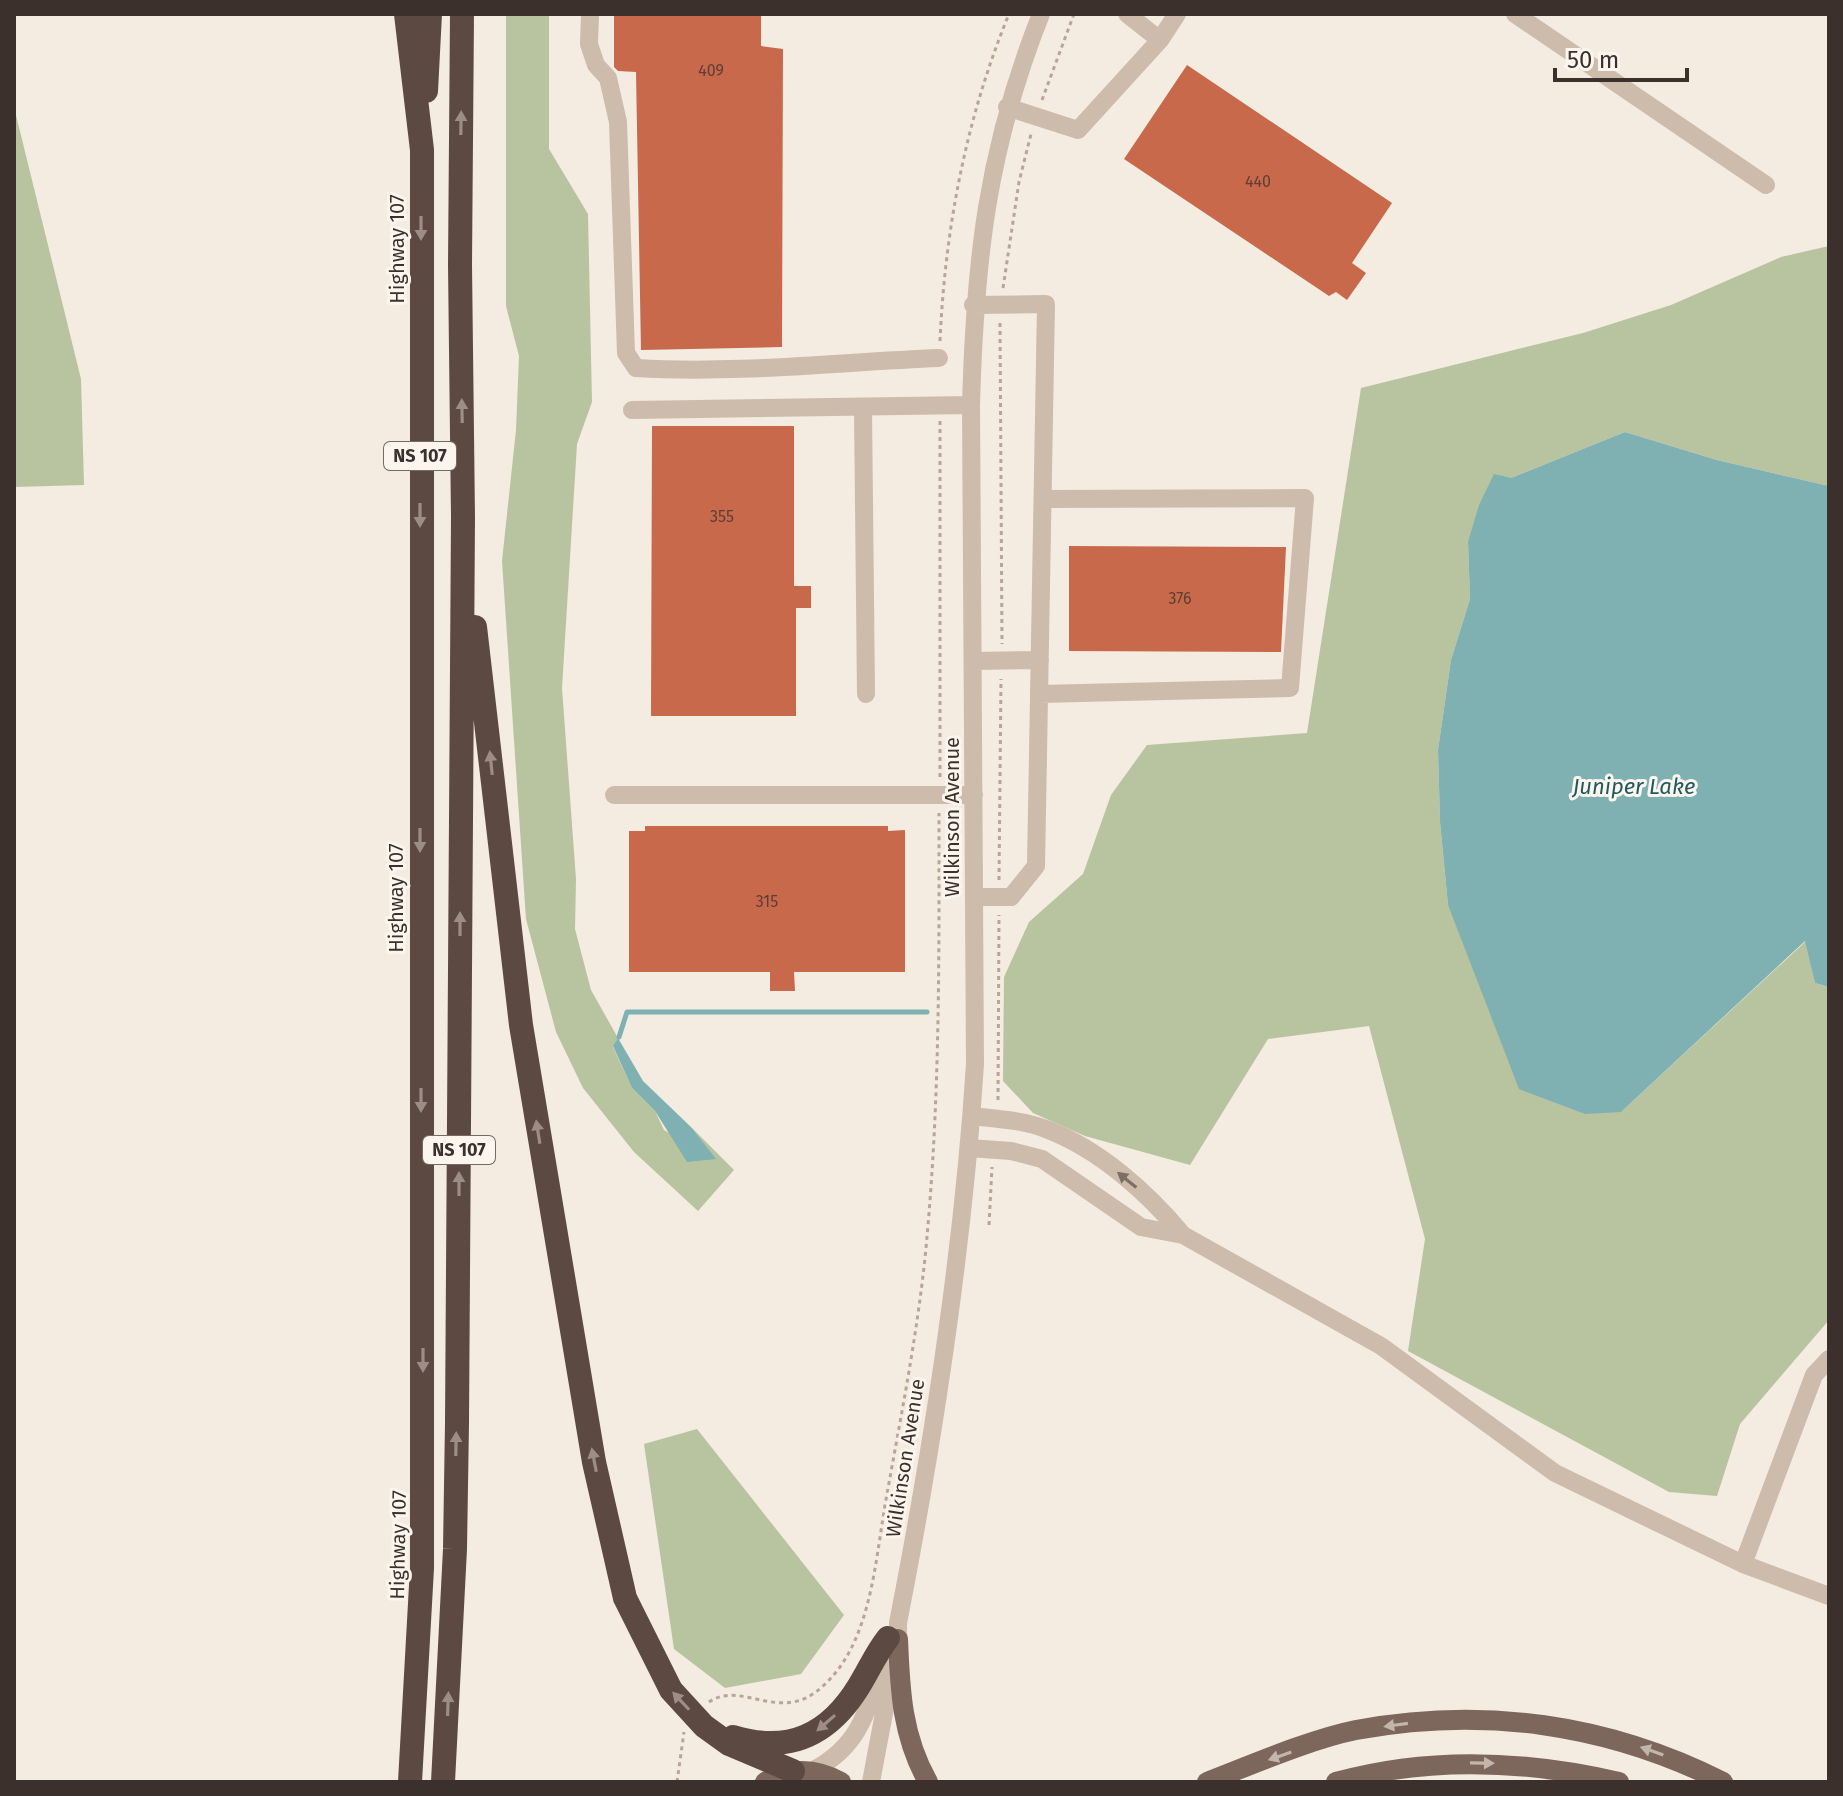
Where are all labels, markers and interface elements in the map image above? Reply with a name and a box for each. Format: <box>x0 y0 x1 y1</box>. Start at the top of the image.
scale bar <box>1555 32 1687 82</box>
text: 50 m <box>1567 46 1619 74</box>
house number: 409 <box>698 61 724 80</box>
one-way arrow <box>455 110 467 135</box>
house number: 440 <box>1245 172 1271 191</box>
street label: Highway 107 <box>385 194 409 304</box>
one-way arrow <box>415 215 428 241</box>
one-way arrow <box>455 398 468 423</box>
road number: NS 107 <box>384 442 456 470</box>
one-way arrow <box>414 503 426 528</box>
house number: 355 <box>710 507 734 526</box>
house number: 376 <box>1168 589 1192 608</box>
street label: Wilkinson Avenue <box>940 737 964 897</box>
one-way arrow <box>484 750 497 775</box>
water label: Juniper Lake <box>1572 773 1695 800</box>
one-way arrow <box>414 828 426 853</box>
street label: Highway 107 <box>384 843 408 953</box>
house number: 315 <box>756 892 778 911</box>
one-way arrow <box>454 911 467 936</box>
one-way arrow <box>415 1088 427 1113</box>
one-way arrow <box>531 1119 544 1144</box>
road number: NS 107 <box>423 1136 495 1164</box>
one-way arrow <box>453 1171 465 1196</box>
one-way arrow <box>1117 1173 1137 1189</box>
one-way arrow <box>417 1348 430 1373</box>
street label: Wilkinson Avenue <box>881 1377 929 1539</box>
one-way arrow <box>450 1431 463 1456</box>
one-way arrow <box>587 1447 599 1472</box>
street label: Highway 107 <box>385 1490 411 1600</box>
one-way arrow <box>442 1691 455 1716</box>
one-way arrow <box>673 1692 691 1711</box>
one-way arrow <box>816 1714 836 1731</box>
one-way arrow <box>1383 1719 1408 1732</box>
one-way arrow <box>1639 1744 1663 1756</box>
one-way arrow <box>1268 1751 1292 1763</box>
one-way arrow <box>1470 1757 1495 1770</box>

